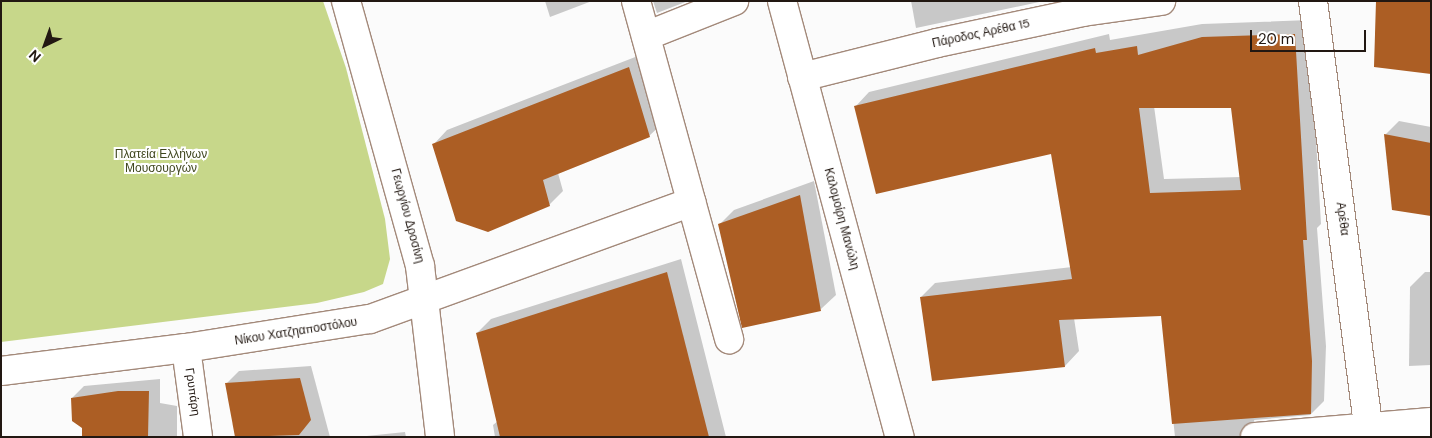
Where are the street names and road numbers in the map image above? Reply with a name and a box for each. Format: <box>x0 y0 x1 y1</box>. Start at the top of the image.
street label: Πάροδος Αρέθα 15 <box>931 17 1031 51</box>
street label: Καλομοίρη Μανώλη <box>820 166 862 272</box>
street label: Γεωργίου Δροσίνη <box>387 167 427 265</box>
street label: Αρέθα <box>1333 201 1351 237</box>
street label: Νίκου Χατζηαποστόλου <box>234 315 358 349</box>
street label: Γρυπάρη <box>182 367 202 417</box>

